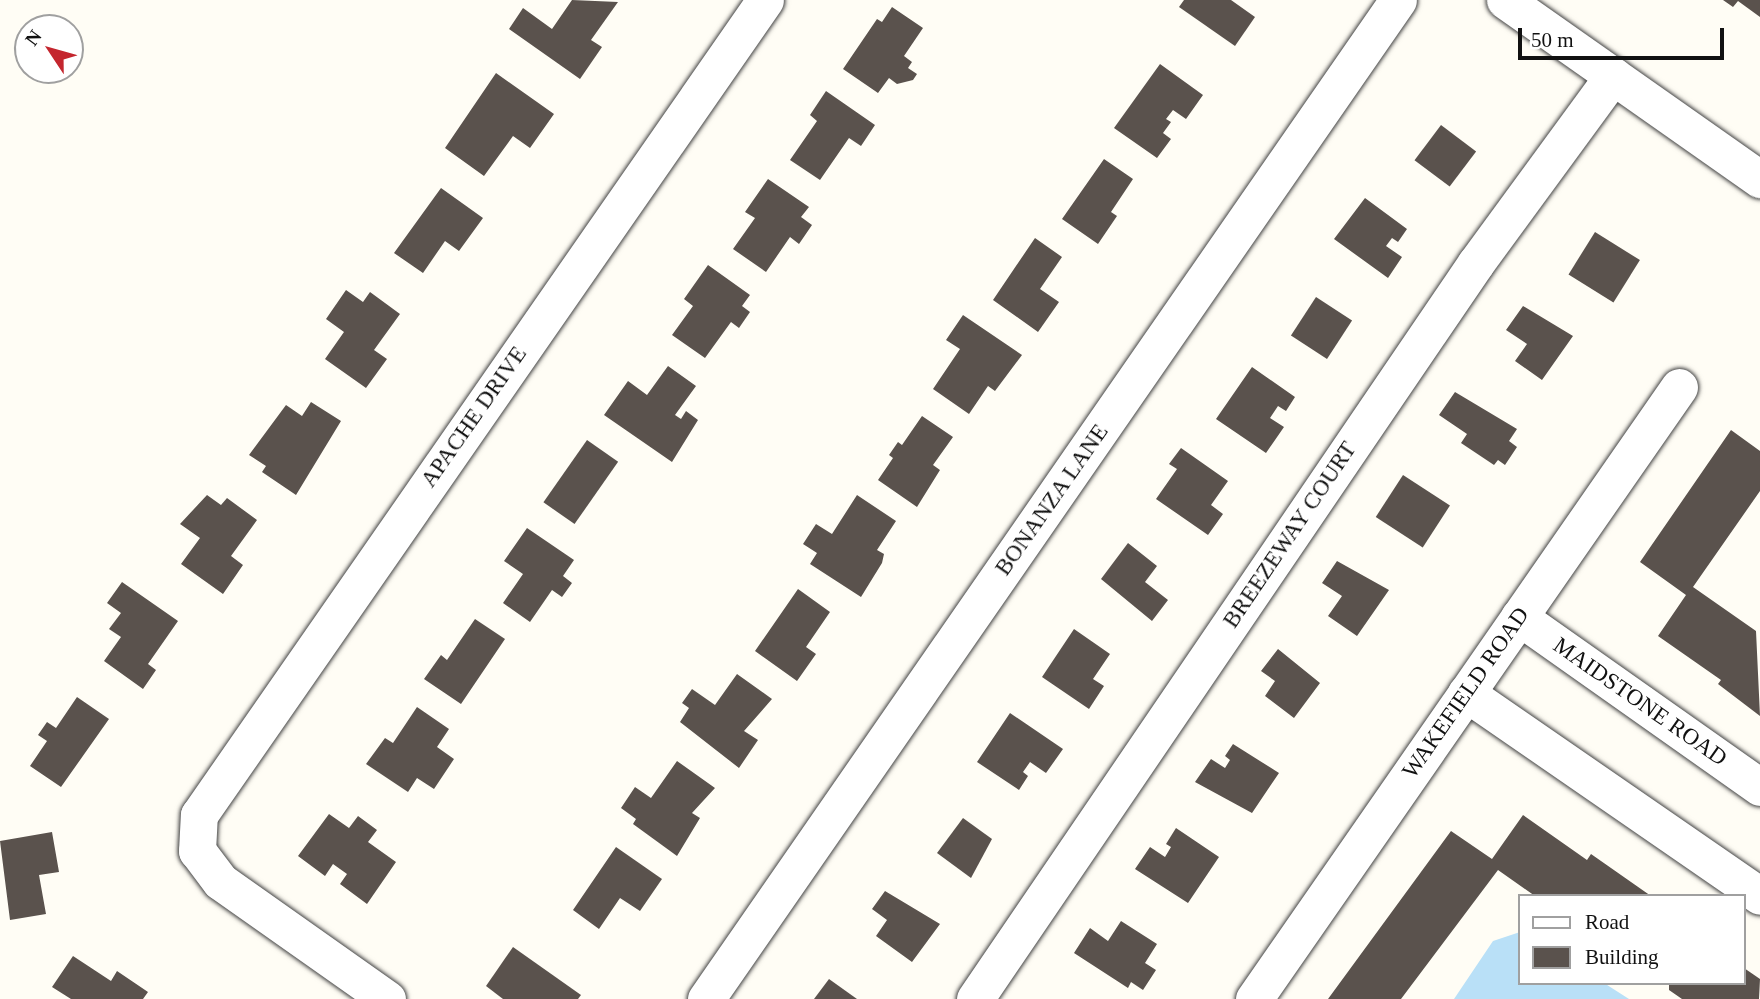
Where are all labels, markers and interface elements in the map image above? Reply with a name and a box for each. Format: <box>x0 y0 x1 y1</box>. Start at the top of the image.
north arrow <box>14 14 84 84</box>
scale bar <box>1522 14 1728 58</box>
text: N <box>21 26 46 49</box>
text: 50 m <box>1531 28 1574 52</box>
street label: APACHE DRIVE <box>415 341 533 493</box>
street label: BONANZA LANE <box>989 419 1115 581</box>
street label: BREEZEWAY COURT <box>1217 436 1363 634</box>
street label: WAKEFIELD ROAD <box>1397 602 1535 784</box>
street label: MAIDSTONE ROAD <box>1548 632 1732 772</box>
legend <box>1518 894 1746 985</box>
text: Road <box>1585 910 1629 934</box>
text: Building <box>1585 945 1659 969</box>

